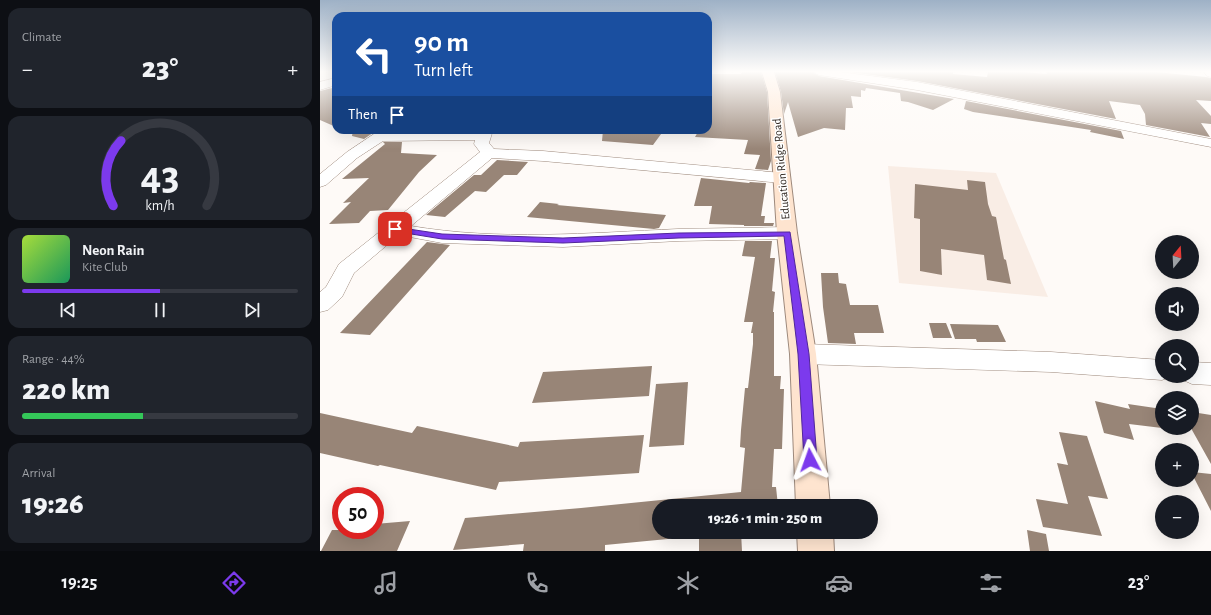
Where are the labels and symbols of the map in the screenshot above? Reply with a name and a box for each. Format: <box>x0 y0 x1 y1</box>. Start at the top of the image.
street label: Education Ridge Road <box>771 118 791 220</box>
pin <box>378 212 412 246</box>
north arrow <box>1155 235 1199 279</box>
position arrow <box>789 439 831 481</box>
speed limit sign: 50 <box>332 487 384 539</box>

